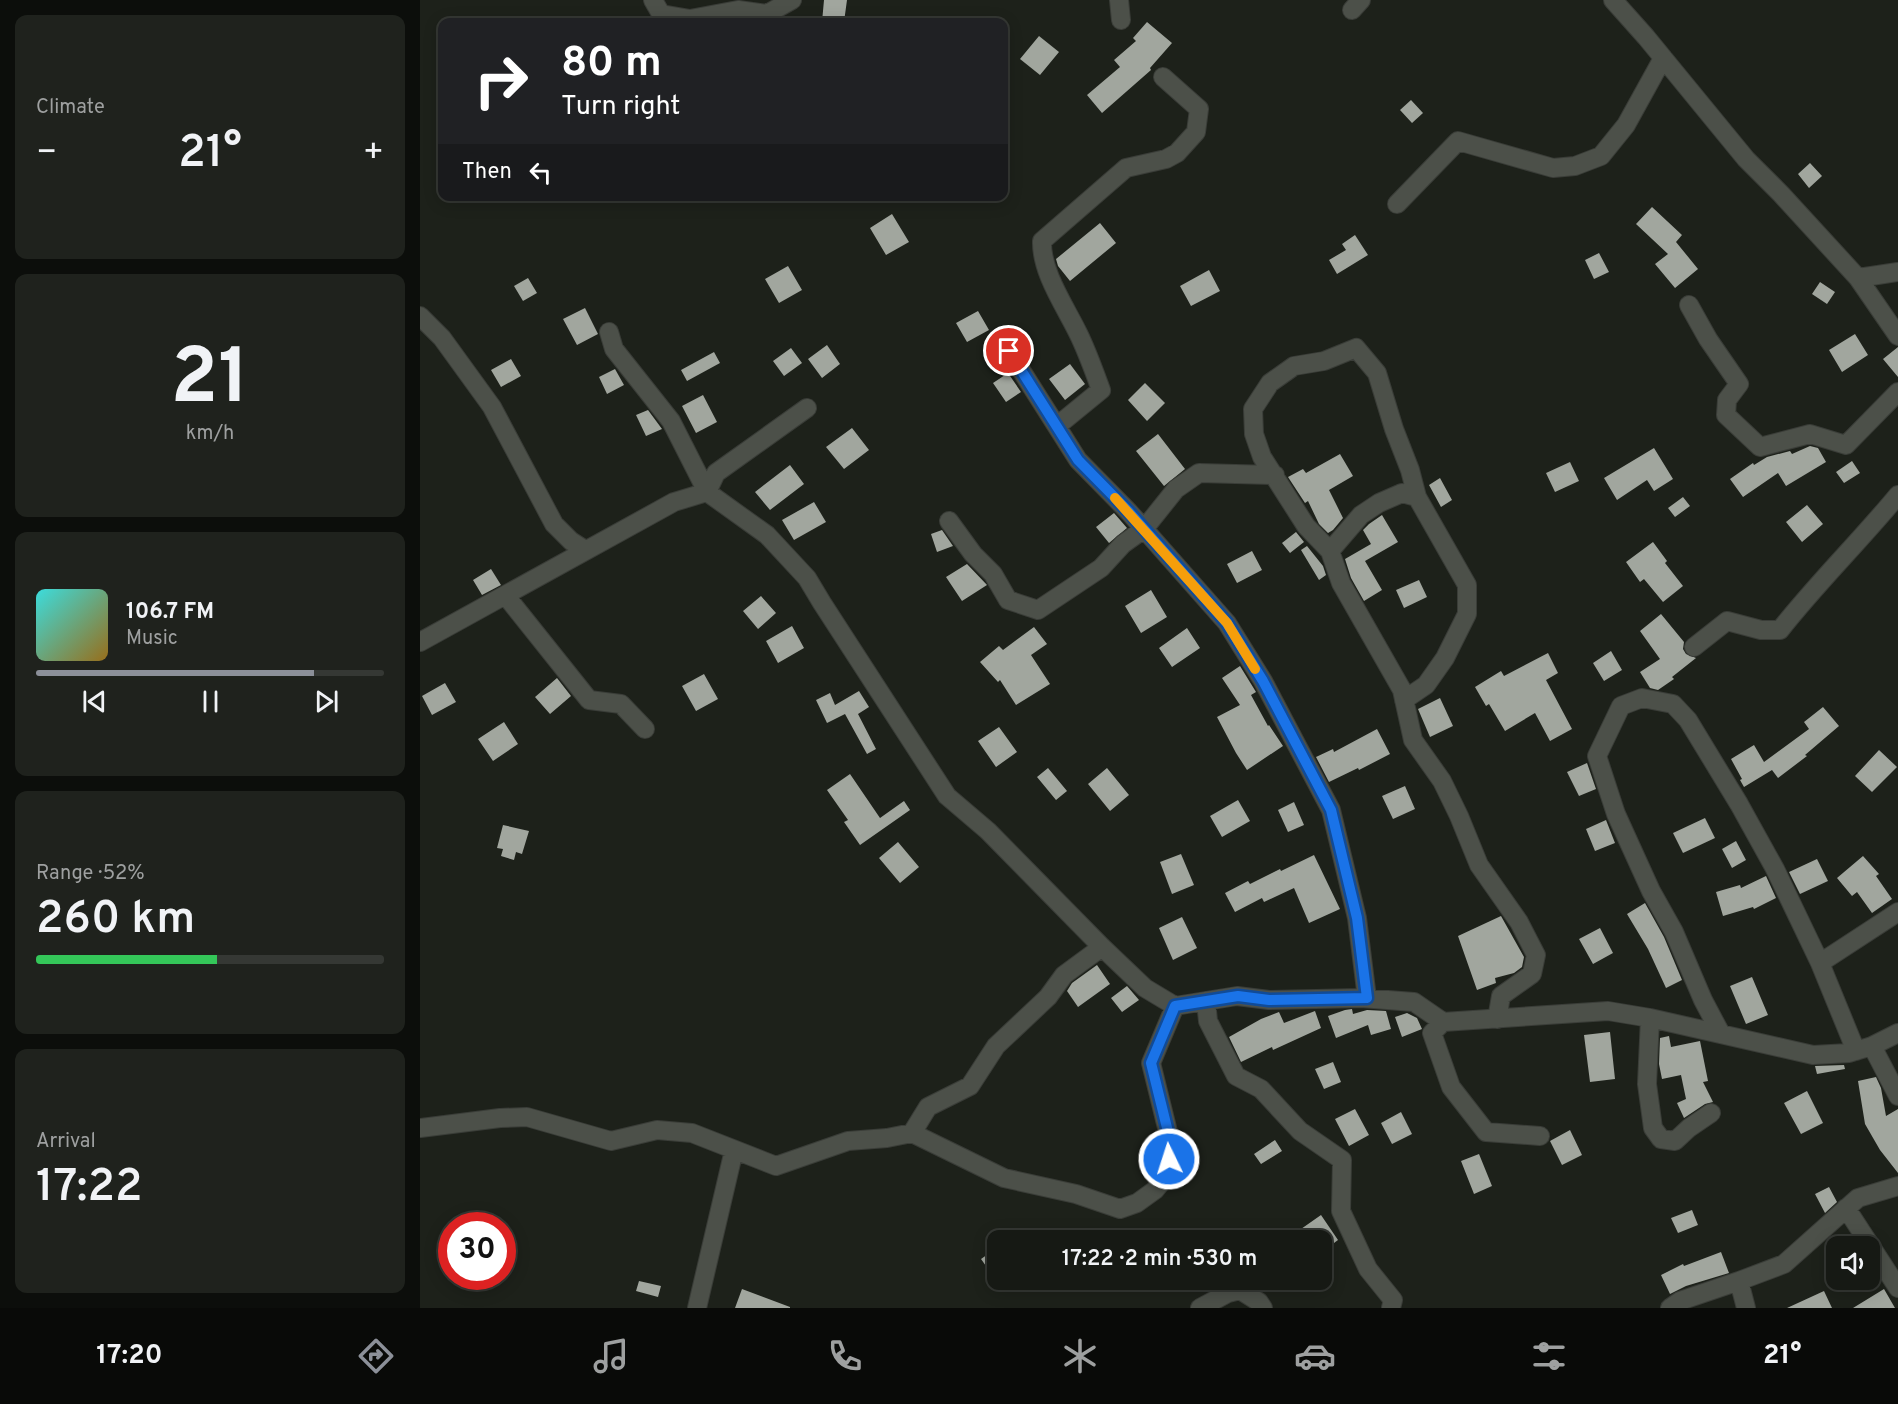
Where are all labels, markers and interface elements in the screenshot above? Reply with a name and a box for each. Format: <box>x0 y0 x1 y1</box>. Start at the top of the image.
text: 80 m <box>561 38 662 91</box>
icon: right <box>462 42 540 120</box>
text: Turn right <box>561 90 680 124</box>
text: Climate <box>36 95 105 121</box>
text: 21° <box>178 126 242 183</box>
text: − <box>36 133 57 175</box>
text: + <box>363 133 384 175</box>
icon: left <box>524 156 557 189</box>
text: Then <box>462 159 512 186</box>
pin <box>983 325 1034 376</box>
text: 21 <box>171 332 249 431</box>
icon: arrive <box>992 334 1025 367</box>
text: km/h <box>186 421 234 447</box>
text: 106.7 FM <box>126 599 214 626</box>
text: Music <box>126 626 178 652</box>
icon: previous <box>78 685 111 718</box>
icon: pause <box>194 685 227 718</box>
icon: next <box>310 685 343 718</box>
text: Range · 52% <box>36 861 145 887</box>
text: 260 km <box>36 892 195 949</box>
position arrow <box>1137 1127 1201 1191</box>
text: Arrival <box>36 1129 96 1155</box>
text: 17:22 <box>36 1160 143 1217</box>
speed limit sign: 30 <box>438 1212 516 1290</box>
map controls <box>1826 1236 1880 1290</box>
button: sound <box>1826 1236 1880 1290</box>
text: 17:22 · 2 min · 530 m <box>1062 1246 1257 1273</box>
icon: directions <box>355 1335 397 1377</box>
icon: music <box>590 1335 632 1377</box>
icon: phone <box>824 1335 866 1377</box>
icon: climate <box>1059 1335 1101 1377</box>
icon: car <box>1294 1335 1336 1377</box>
icon: filters <box>1528 1335 1570 1377</box>
text: 17:20 <box>96 1339 162 1373</box>
text: 21° <box>1763 1339 1802 1373</box>

